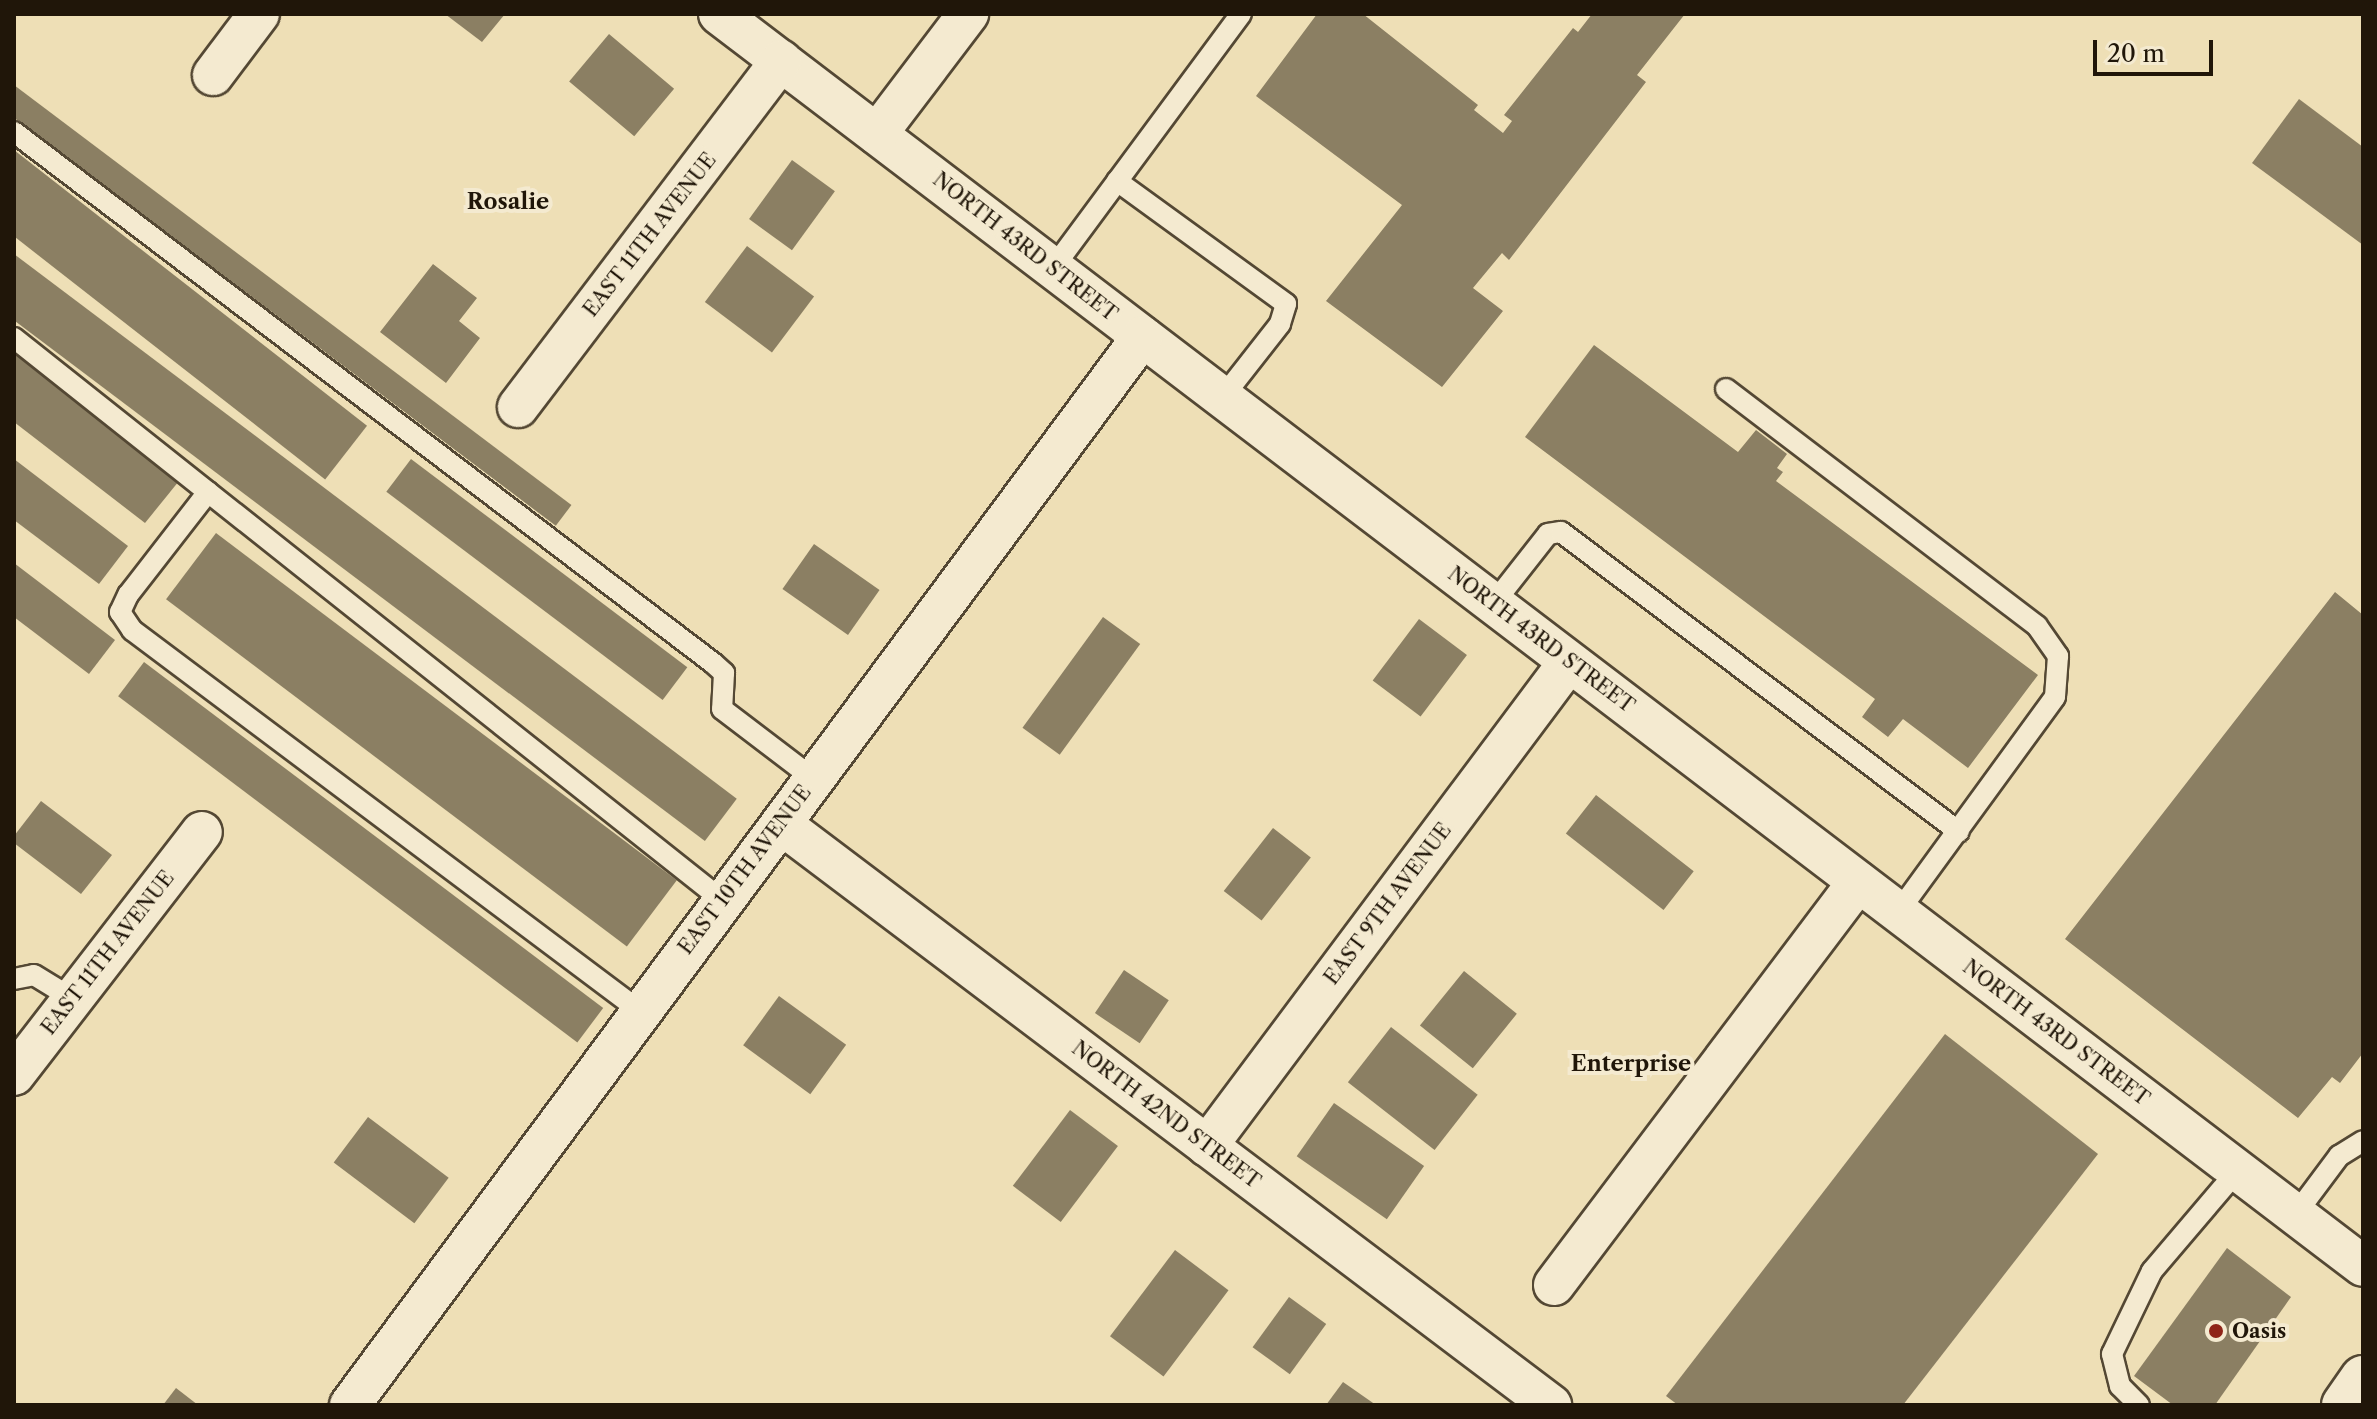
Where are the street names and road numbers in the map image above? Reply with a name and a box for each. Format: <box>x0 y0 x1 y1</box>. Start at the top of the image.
street label: EAST 11TH AVENUE <box>578 148 722 322</box>
street label: NORTH 43RD STREET <box>928 168 1122 326</box>
street label: NORTH 43RD STREET <box>1443 562 1639 718</box>
street label: EAST 10TH AVENUE <box>673 780 817 960</box>
street label: EAST 9TH AVENUE <box>1319 818 1457 990</box>
street label: EAST 11TH AVENUE <box>36 866 180 1040</box>
street label: NORTH 43RD STREET <box>1958 955 2154 1111</box>
street label: NORTH 42ND STREET <box>1067 1036 1265 1194</box>

